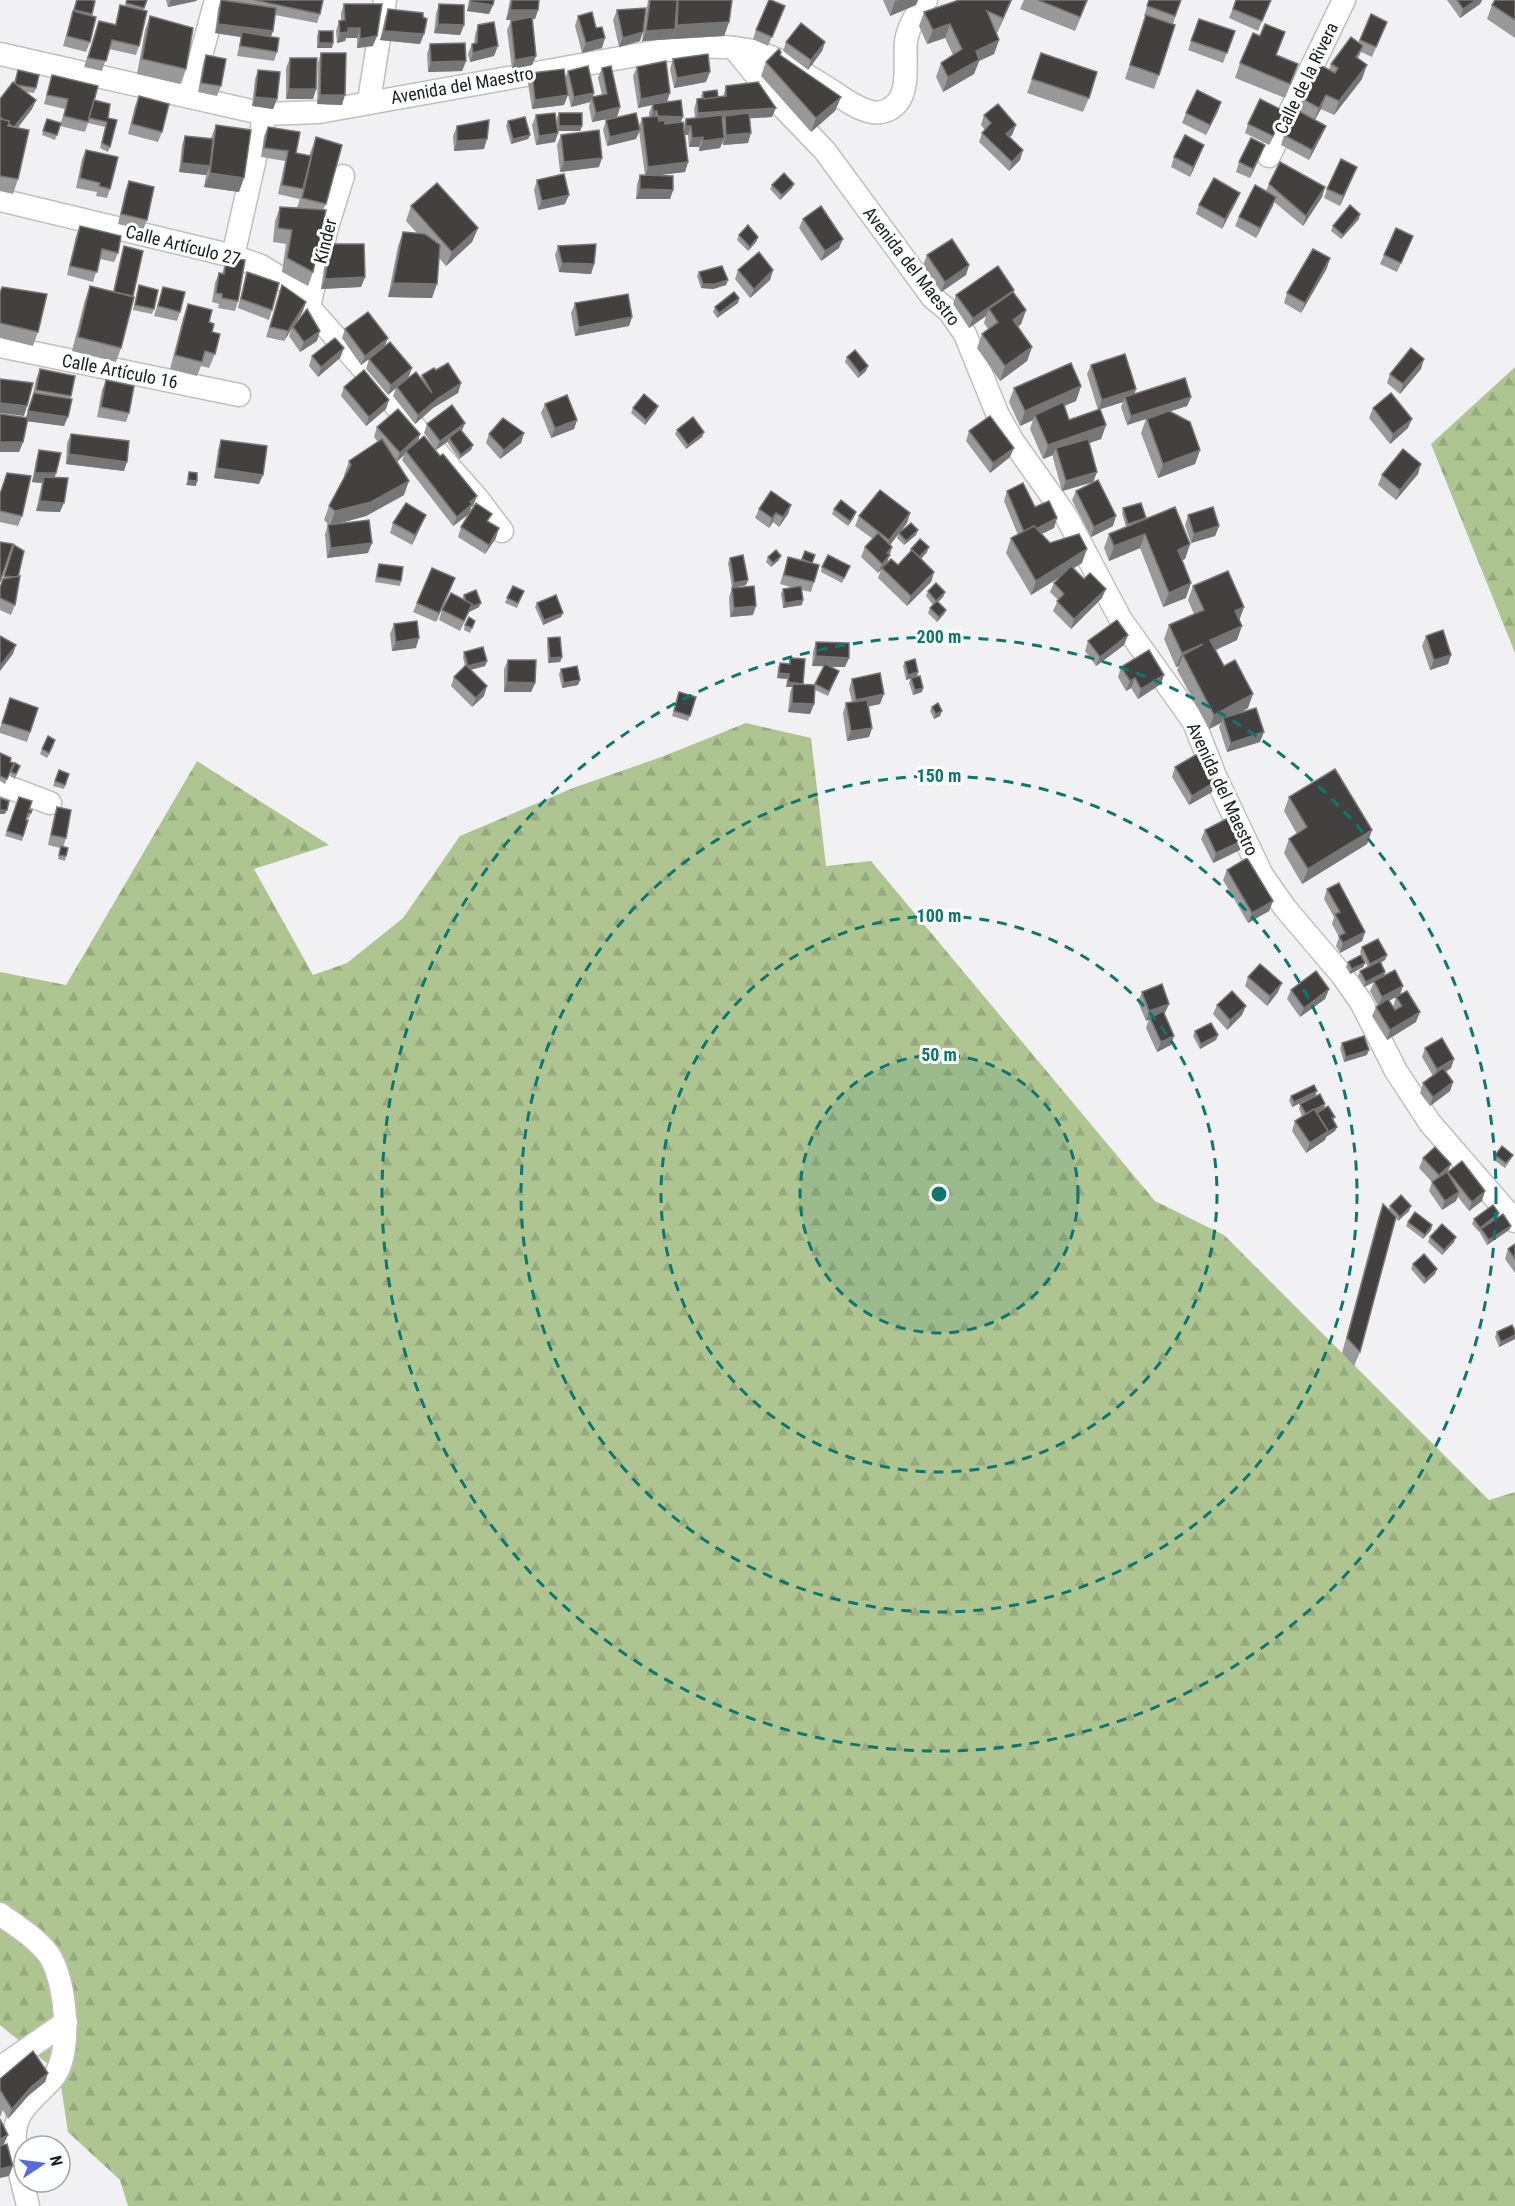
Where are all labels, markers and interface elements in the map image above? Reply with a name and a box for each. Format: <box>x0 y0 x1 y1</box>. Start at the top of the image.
street label: Calle de la Rivera <box>1270 19 1342 137</box>
street label: Avenida del Maestro <box>389 62 535 108</box>
street label: Avenida del Maestro <box>859 203 965 329</box>
street label: Kinder <box>309 216 341 266</box>
street label: Calle Artículo 27 <box>123 221 243 269</box>
street label: Calle Artículo 16 <box>60 349 180 393</box>
text: 200 m <box>917 626 961 647</box>
street label: Avenida del Maestro <box>1183 719 1263 859</box>
text: 150 m <box>917 765 961 786</box>
text: 100 m <box>917 905 961 926</box>
text: 50 m <box>921 1044 957 1065</box>
centre of rings <box>929 1184 949 1204</box>
north arrow <box>12 2134 72 2194</box>
text: N <box>46 2154 66 2168</box>

